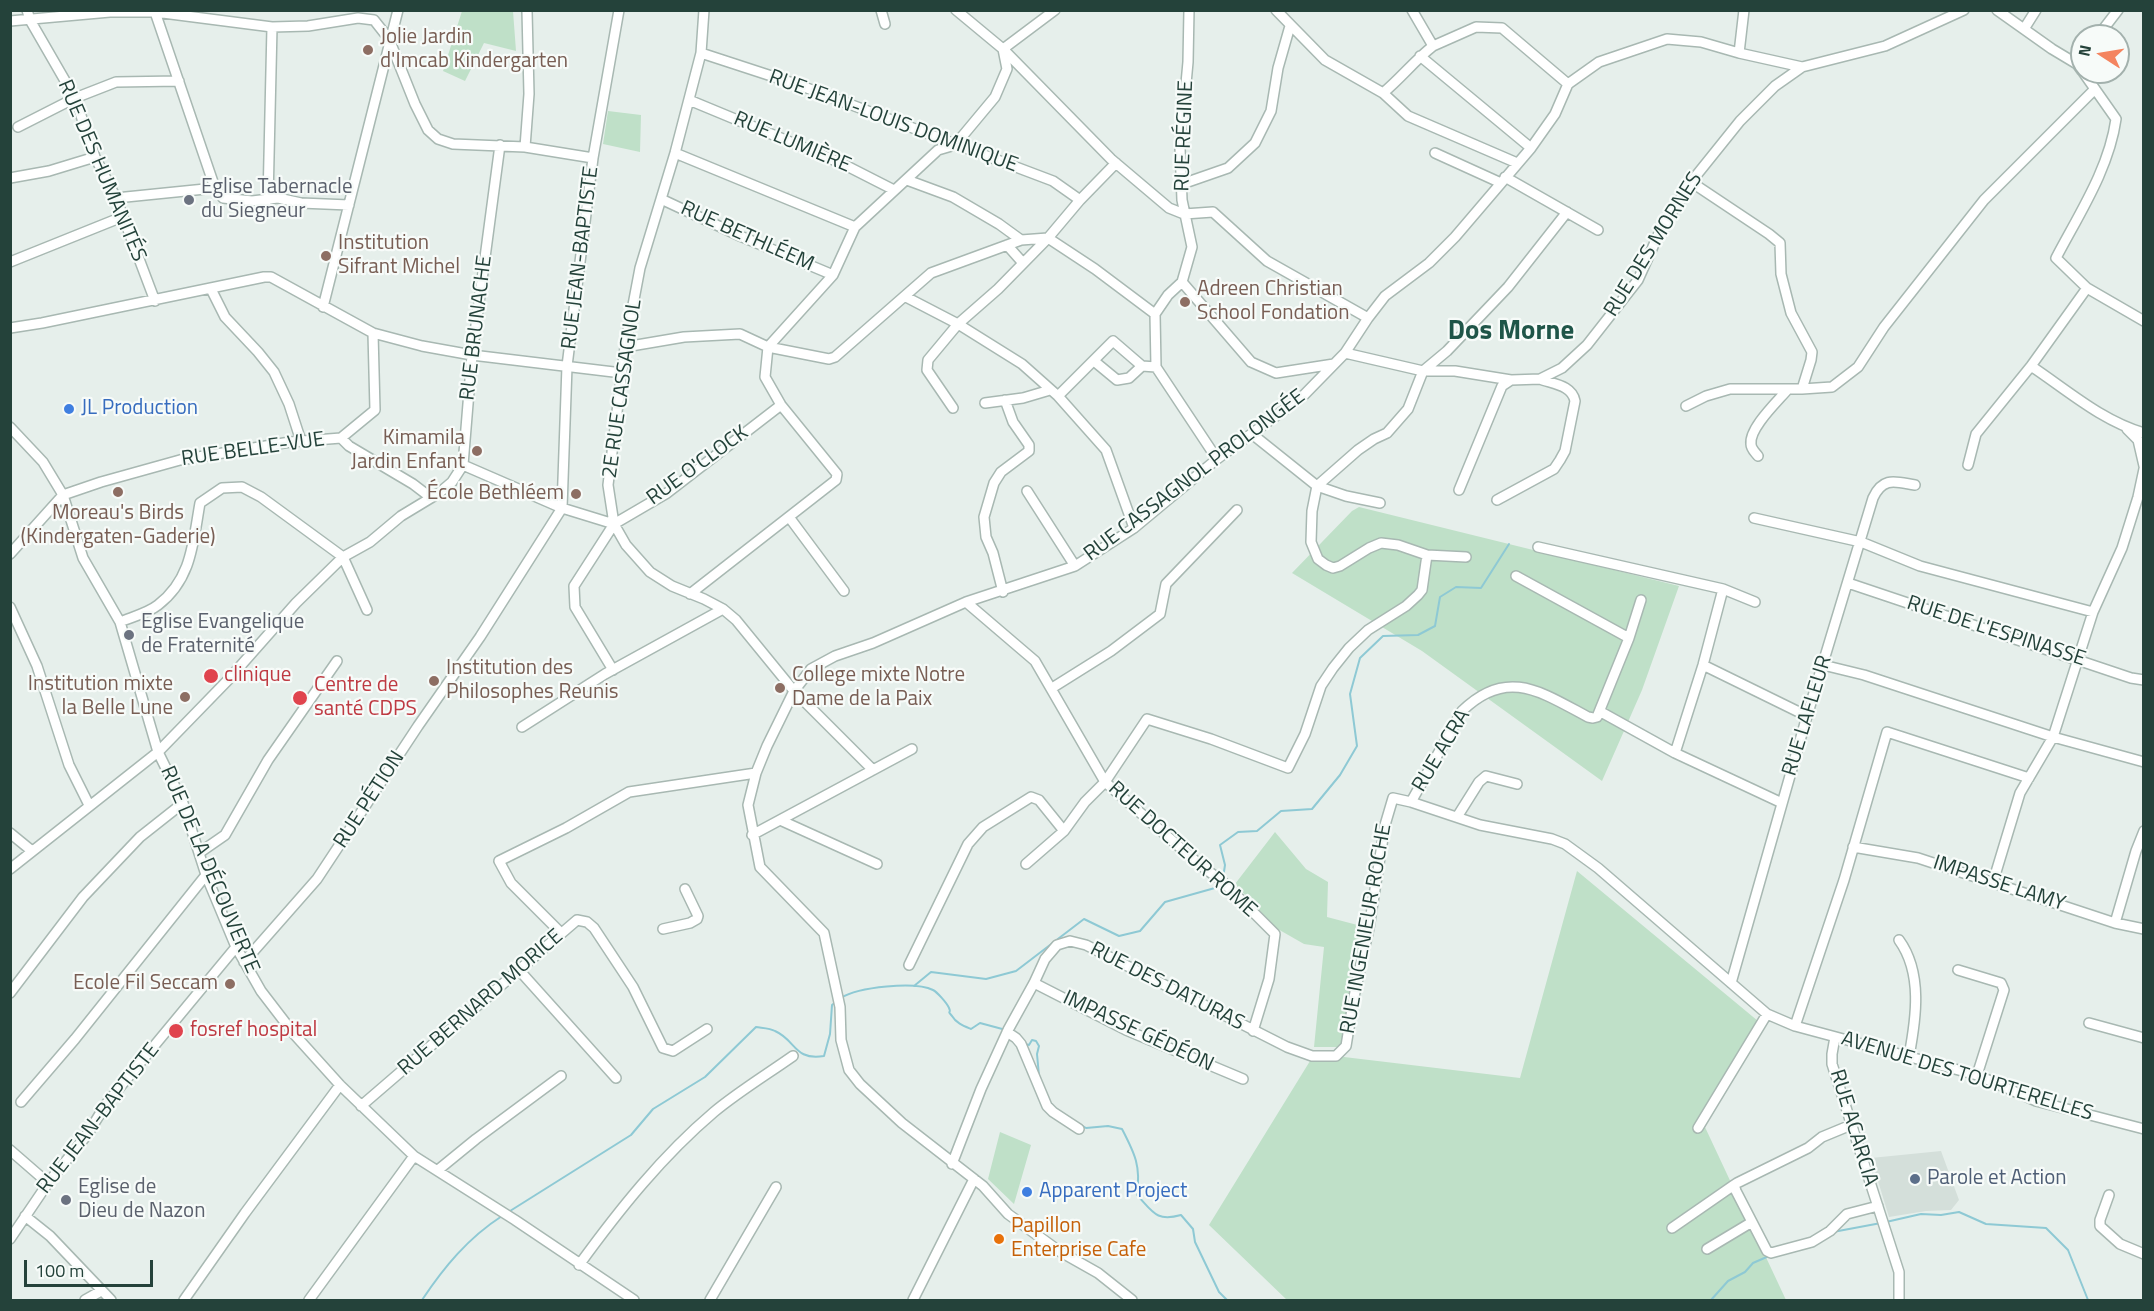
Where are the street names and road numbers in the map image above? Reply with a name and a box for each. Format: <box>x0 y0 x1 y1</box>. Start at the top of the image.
street label: RUE JEAN-LOUIS DOMINIQUE <box>765 65 1021 179</box>
street label: RUE DES HUMANITÉS <box>51 76 151 266</box>
street label: RUE RÉGINE <box>1170 80 1200 192</box>
street label: RUE LUMIÈRE <box>730 107 854 179</box>
street label: RUE JEAN-BAPTISTE <box>557 165 605 351</box>
street label: RUE DES MORNES <box>1600 168 1708 322</box>
street label: RUE BETHLÉEM <box>676 196 818 278</box>
street label: RUE BRUNACHE <box>456 254 498 402</box>
street label: 2E RUE CASSAGNOL <box>598 298 648 480</box>
street label: RUE CASSAGNOL PROLONGÉE <box>1080 385 1310 567</box>
street label: RUE O'CLOCK <box>642 421 754 511</box>
street label: RUE BELLE-VUE <box>180 427 326 473</box>
street label: RUE DE L'ESPINASSE <box>1903 591 2089 673</box>
street label: RUE LAFLEUR <box>1778 653 1838 779</box>
street label: RUE ACRA <box>1408 705 1476 797</box>
street label: RUE PÉTION <box>329 747 411 853</box>
street label: RUE DE LA DÉCOUVERTE <box>154 763 264 977</box>
street label: RUE DOCTEUR ROME <box>1102 777 1262 923</box>
street label: RUE INGENIEUR ROCHE <box>1336 822 1398 1036</box>
street label: IMPASSE LAMY <box>1930 851 2068 917</box>
street label: RUE BERNARD MORICE <box>393 924 569 1082</box>
street label: RUE DES DATURAS <box>1086 937 1248 1037</box>
street label: IMPASSE GÉDÉON <box>1059 986 1217 1078</box>
street label: AVENUE DES TOURTERELLES <box>1838 1027 2096 1127</box>
street label: RUE JEAN-BAPTISTE <box>32 1039 166 1199</box>
street label: RUE ACARCIA <box>1823 1066 1883 1190</box>

